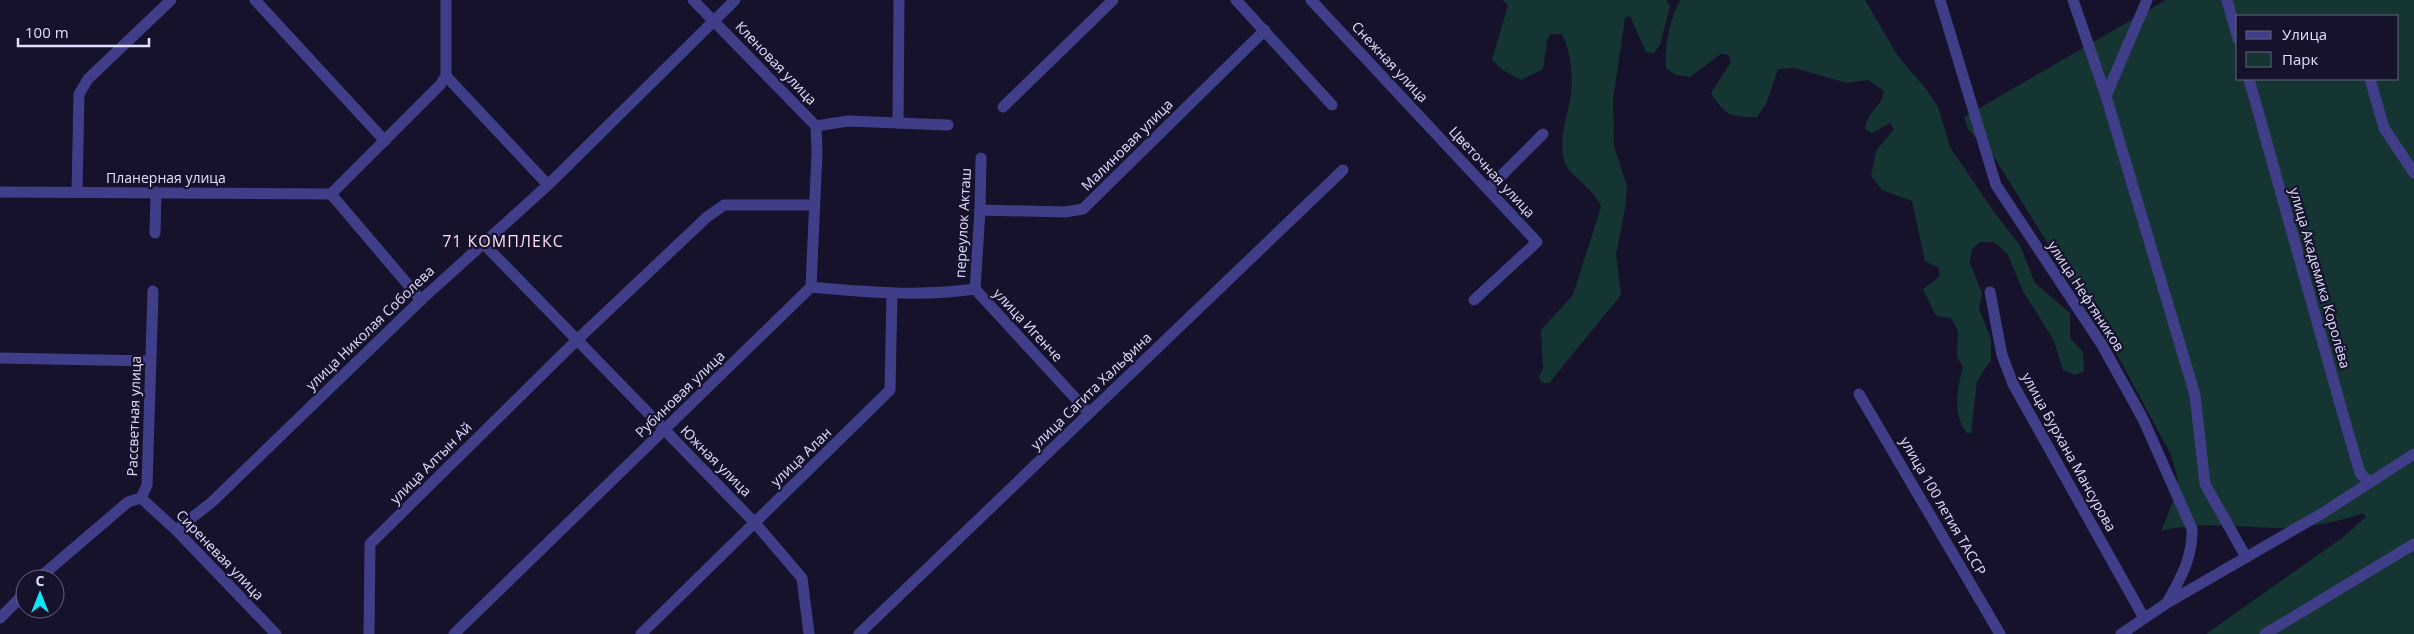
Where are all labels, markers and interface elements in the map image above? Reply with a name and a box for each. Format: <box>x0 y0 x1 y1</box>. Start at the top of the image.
scale bar <box>18 15 149 47</box>
legend <box>2236 15 2399 80</box>
street label: Кленовая улица <box>732 17 821 109</box>
street label: Снежная улица <box>1348 17 1433 106</box>
text: 100 m <box>25 22 69 42</box>
text: Улица <box>2282 24 2327 44</box>
text: Парк <box>2282 49 2318 69</box>
street label: Малиновая улица <box>1077 95 1177 195</box>
street label: Цветочная улица <box>1445 122 1540 221</box>
street label: переулок Акташ <box>950 167 975 278</box>
street label: Планерная улица <box>106 168 226 187</box>
street label: улица Академика Королёва <box>2286 185 2355 371</box>
district label: 71 КОМПЛЕКС <box>442 230 564 252</box>
street label: улица Нефтяников <box>2044 237 2129 355</box>
street label: улица Николая Соболева <box>301 261 438 394</box>
street label: улица Игенче <box>989 284 1067 366</box>
street label: улица Сагита Хальфина <box>1026 328 1155 454</box>
street label: Рубиновая улица <box>631 346 729 441</box>
street label: Рассветная улица <box>122 355 145 477</box>
street label: улица Бурхана Мансурова <box>2018 369 2121 535</box>
street label: улица Алтын Ай <box>386 418 476 508</box>
street label: Южная улица <box>677 421 756 500</box>
street label: улица Алан <box>766 423 835 490</box>
street label: улица 100 летия ТАССР <box>1896 433 1991 579</box>
street label: Сиреневая улица <box>172 505 268 604</box>
north arrow <box>15 569 65 619</box>
text: С <box>36 571 45 590</box>

